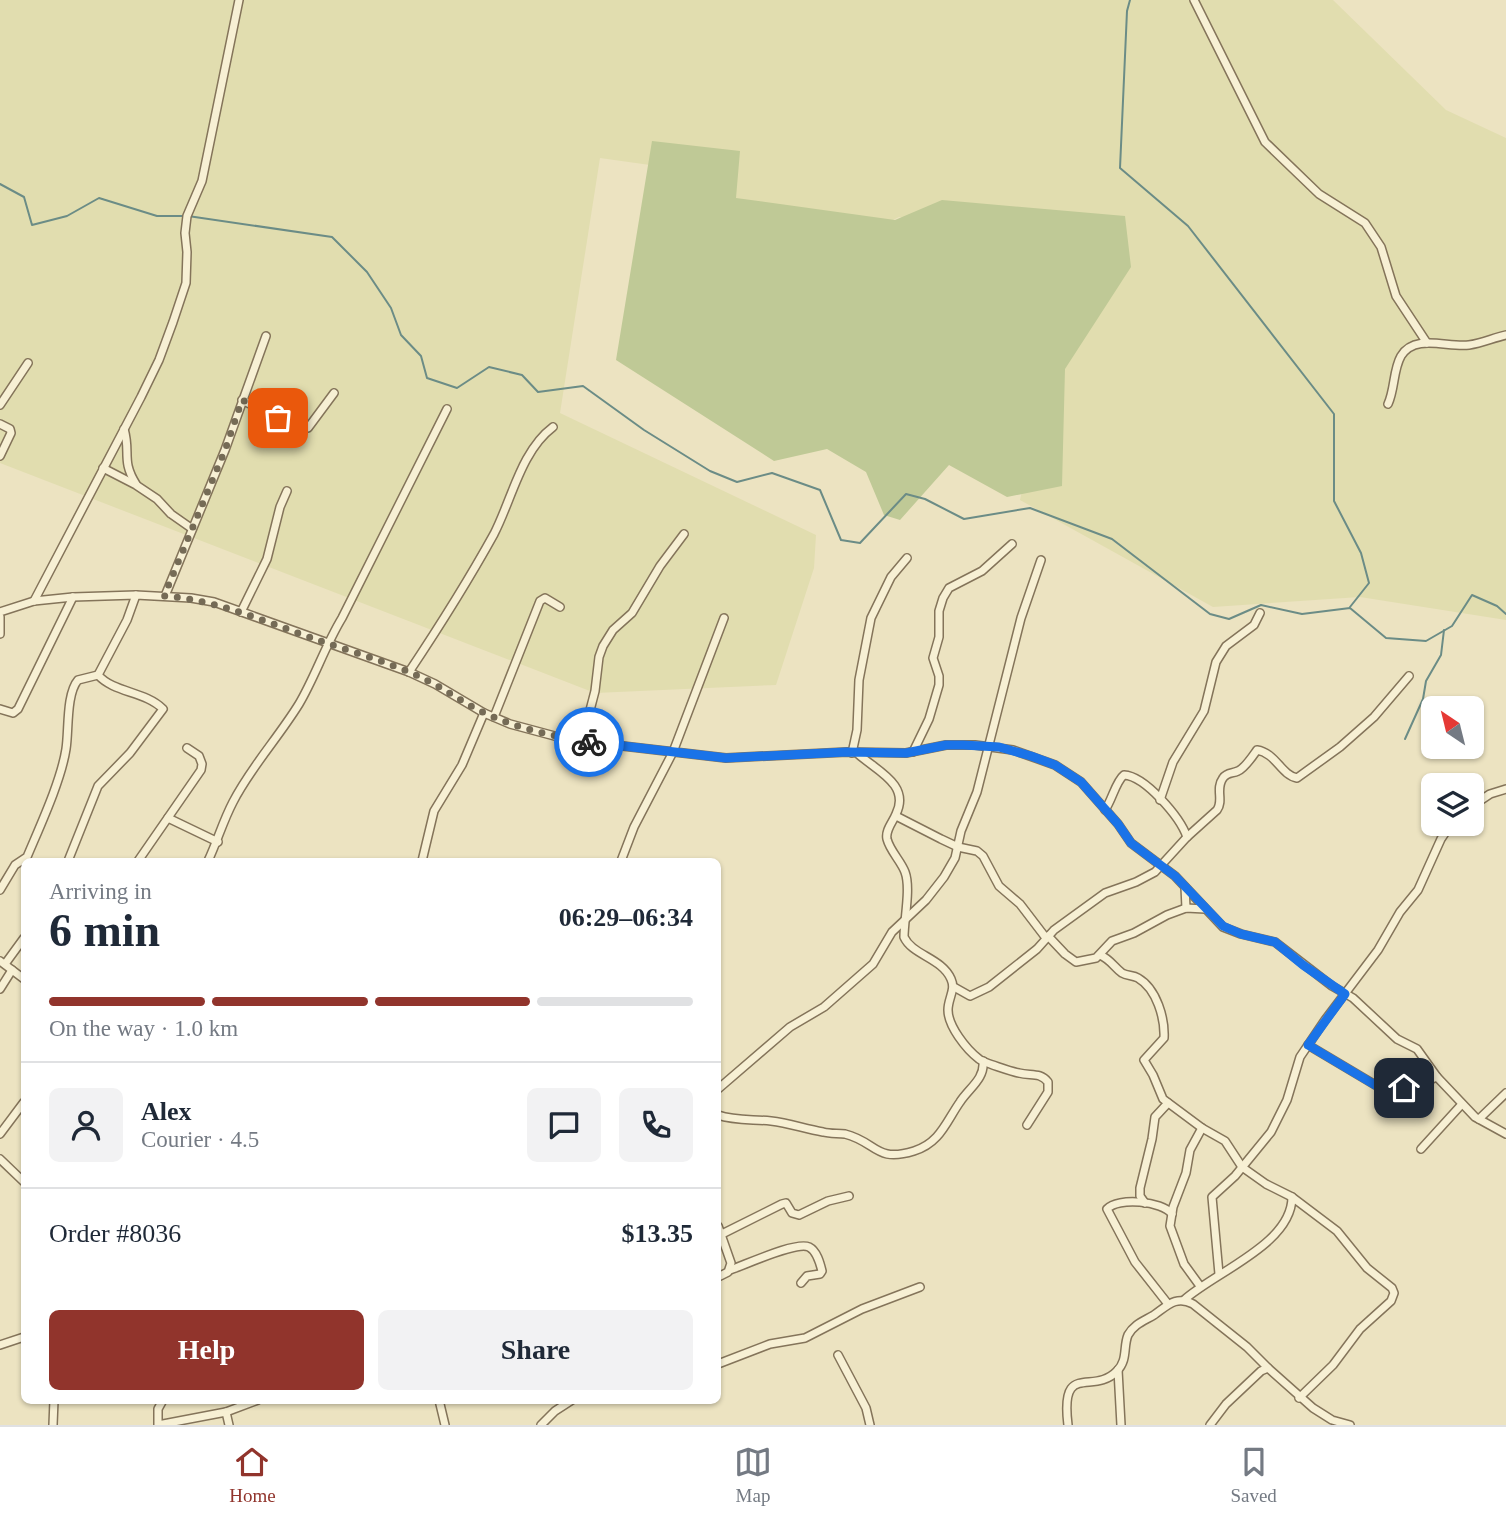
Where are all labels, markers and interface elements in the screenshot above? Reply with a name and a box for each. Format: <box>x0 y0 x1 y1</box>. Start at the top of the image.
pin <box>248 388 308 448</box>
icon: bag <box>259 399 297 437</box>
north arrow <box>1421 696 1484 760</box>
map controls <box>1421 696 1484 836</box>
courier <box>554 707 624 777</box>
icon: bike <box>570 723 608 761</box>
button: layers <box>1421 773 1484 836</box>
text: Arriving in <box>49 879 152 904</box>
text: 06:29–06:34 <box>559 903 693 932</box>
text: 6 min <box>49 905 160 956</box>
text: On the way · 1.0 km <box>49 1016 238 1041</box>
pin <box>1374 1058 1434 1118</box>
icon: home <box>1385 1069 1423 1107</box>
button: person <box>49 1088 123 1162</box>
button: chat <box>527 1088 601 1162</box>
button: phone <box>619 1088 693 1162</box>
text: Alex <box>141 1097 192 1126</box>
text: Courier · 4.5 <box>141 1127 259 1152</box>
text: Order #8036 <box>49 1219 181 1248</box>
text: $13.35 <box>622 1219 693 1248</box>
button: Help <box>49 1310 364 1390</box>
button: Share <box>378 1310 693 1390</box>
tab: Home <box>229 1443 276 1507</box>
tab: Map <box>734 1443 772 1507</box>
tab: Saved <box>1230 1443 1277 1507</box>

